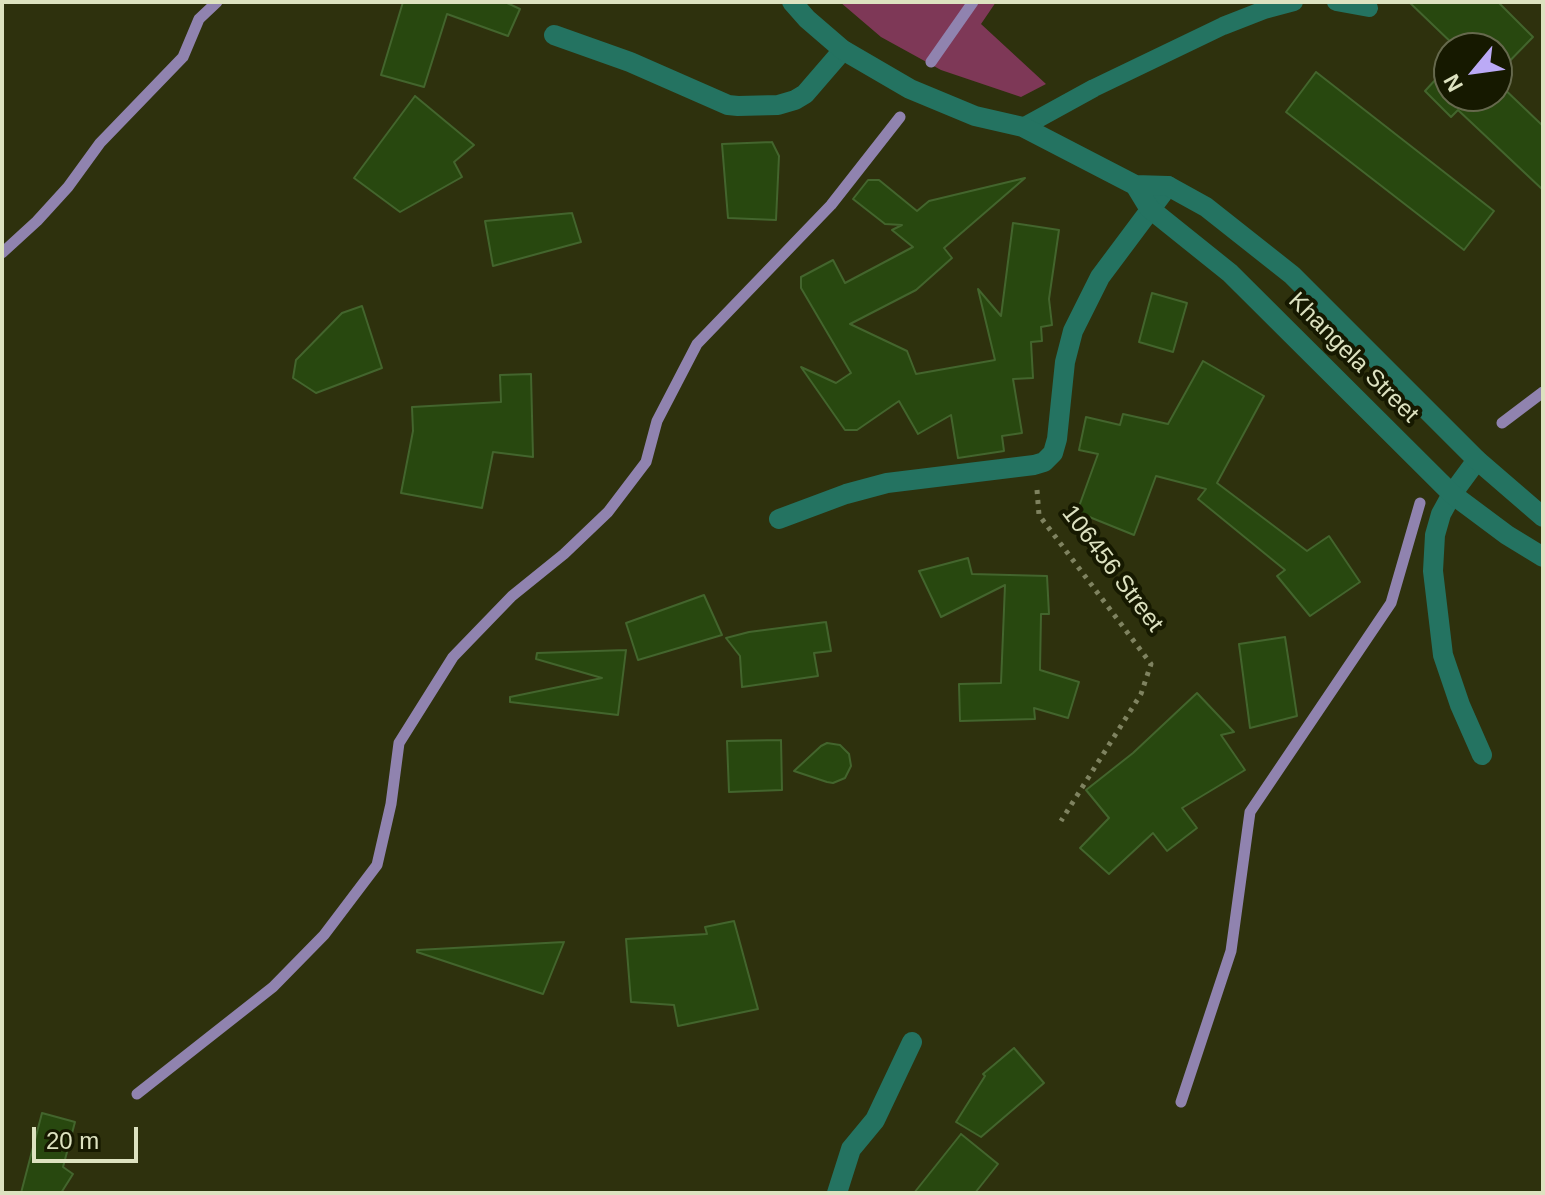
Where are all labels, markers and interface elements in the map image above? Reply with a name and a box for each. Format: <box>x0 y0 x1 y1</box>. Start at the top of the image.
north arrow <box>1433 32 1513 112</box>
text: N <box>1439 70 1468 96</box>
street label: Khangela Street <box>1282 287 1424 429</box>
street label: 106456 Street <box>1055 500 1169 638</box>
scale bar <box>36 1111 142 1161</box>
text: 20 m <box>46 1127 99 1154</box>

